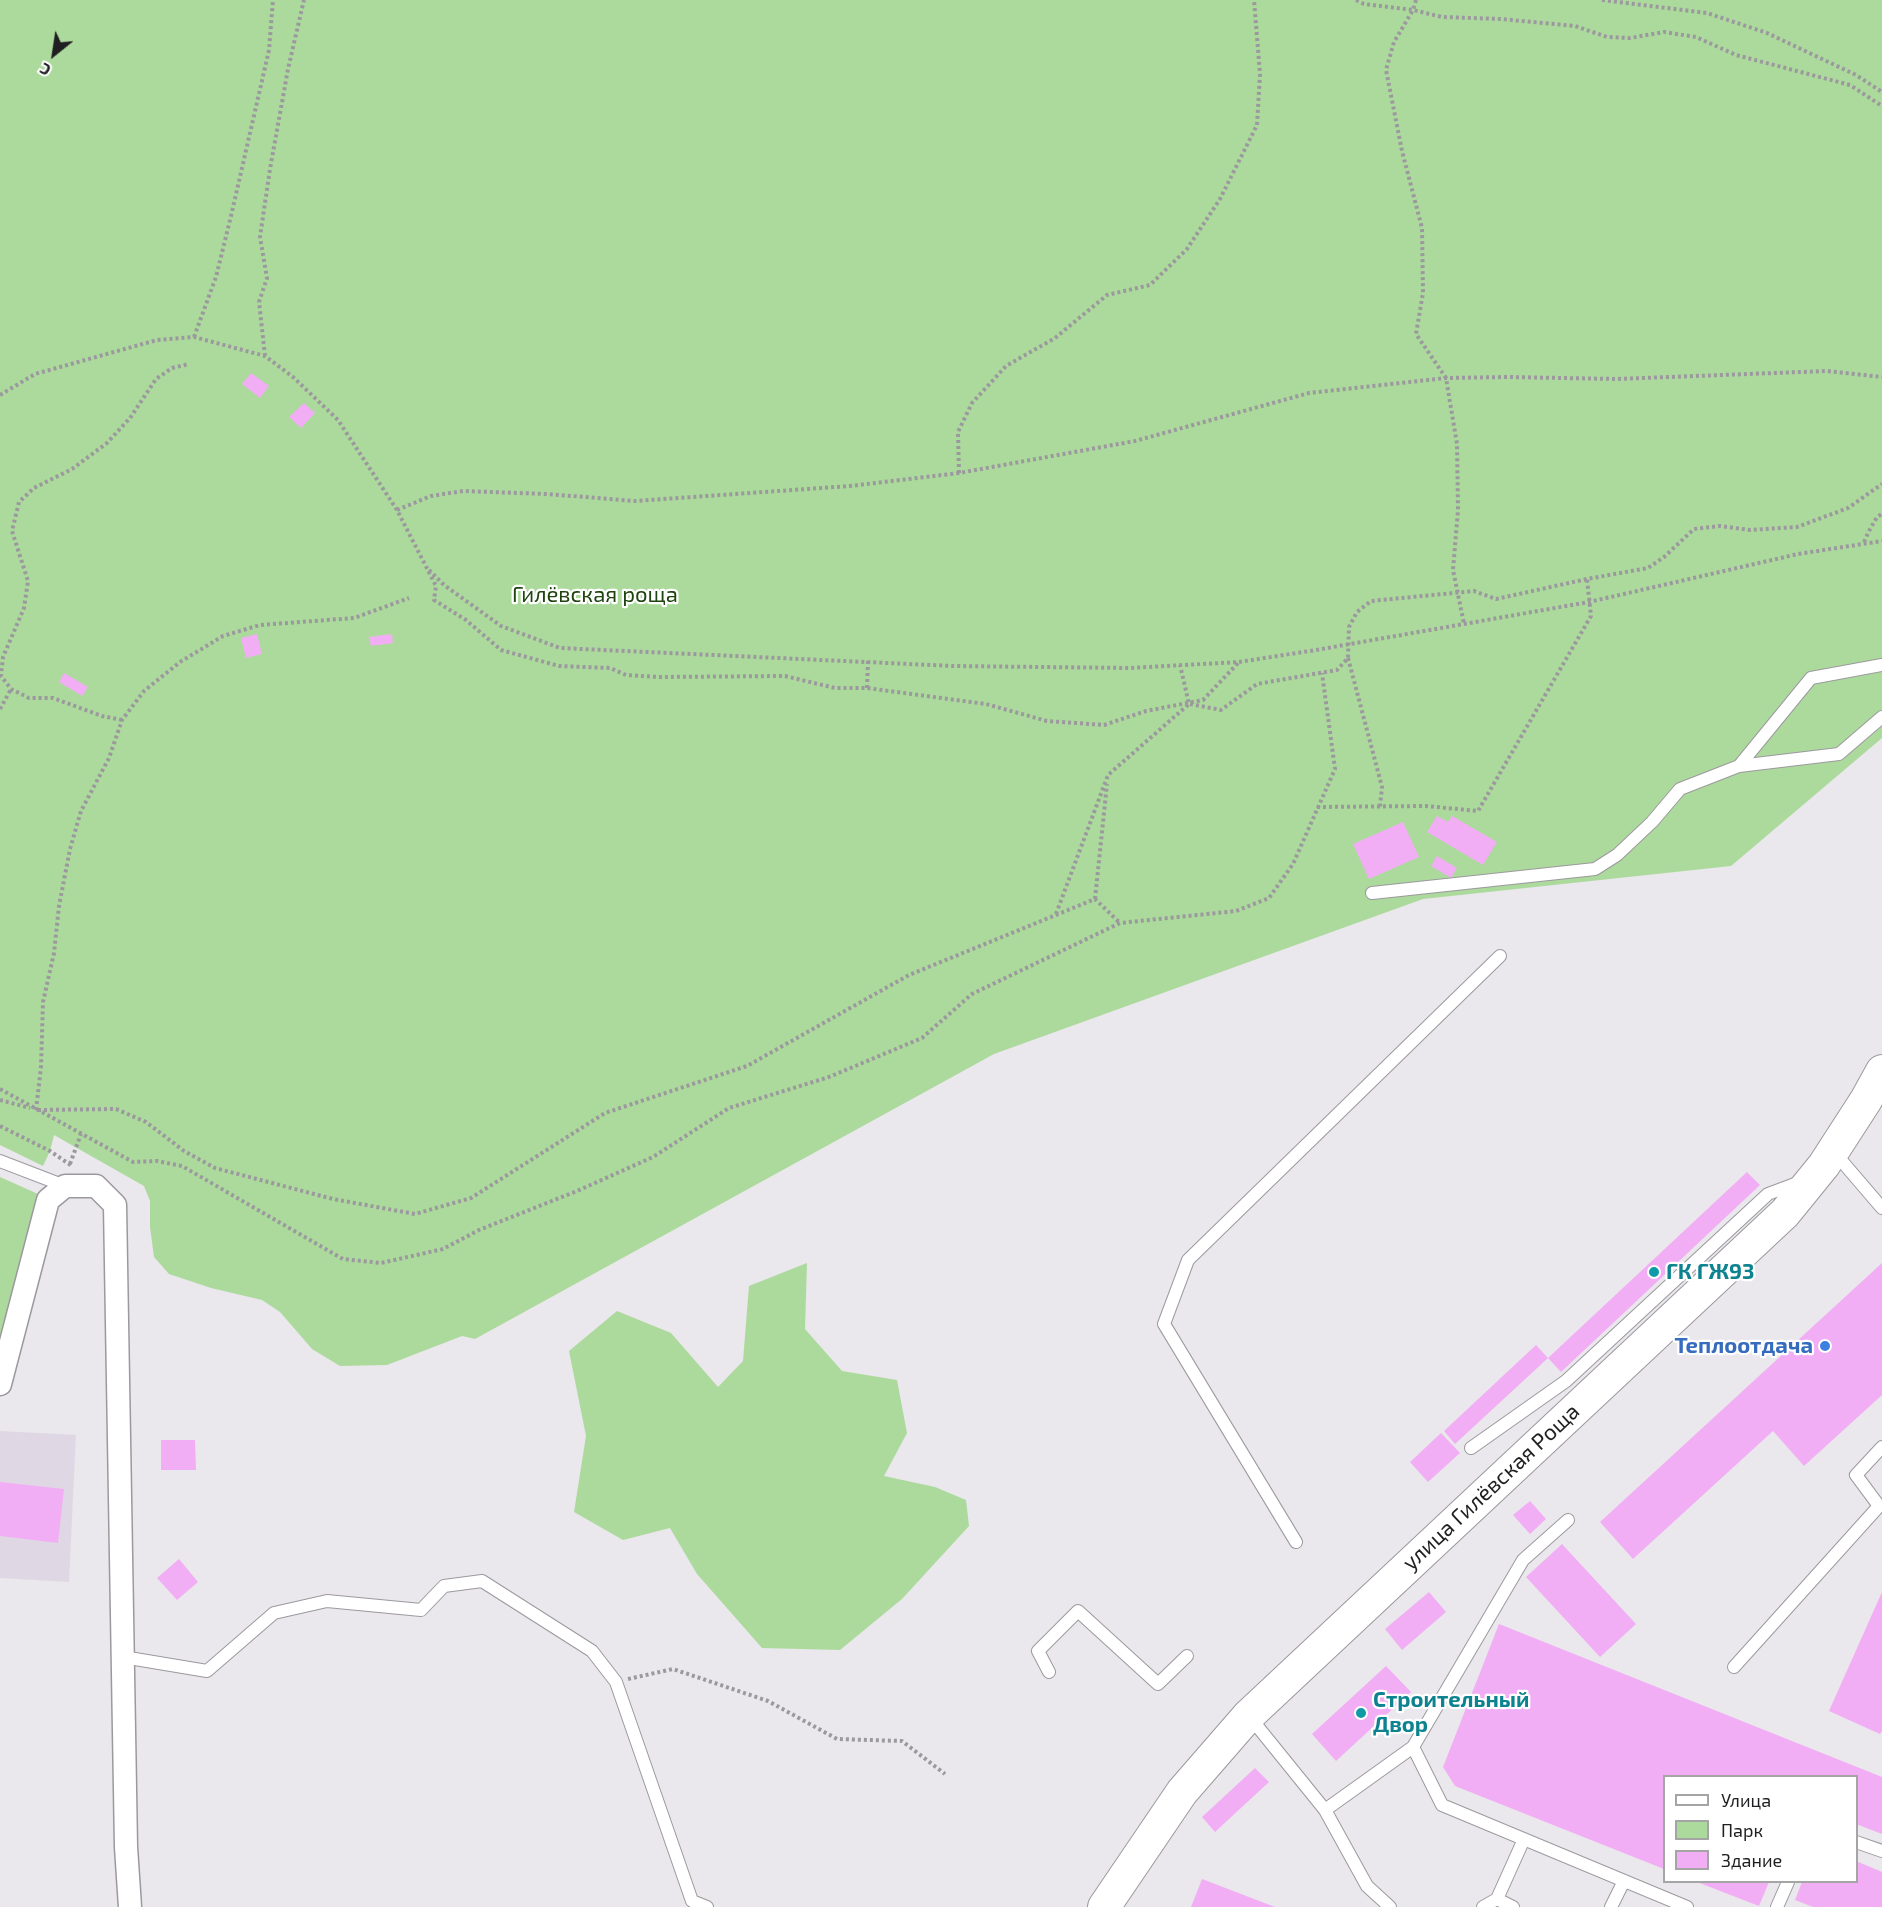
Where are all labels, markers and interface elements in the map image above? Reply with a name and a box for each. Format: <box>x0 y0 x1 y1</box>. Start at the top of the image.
north arrow <box>24 24 84 84</box>
text: С <box>36 59 54 81</box>
park label: Гилёвская роща <box>512 582 678 608</box>
place label: ГК ГЖ93 <box>1666 1259 1755 1285</box>
marker: ГК ГЖ93 <box>1647 1265 1661 1279</box>
place label: Теплоотдача <box>1674 1333 1813 1359</box>
marker: Теплоотдача <box>1818 1339 1832 1353</box>
street label: улица Гилёвская Роща <box>1397 1398 1585 1576</box>
place label: Строительный Двор <box>1373 1687 1529 1738</box>
marker: Строительный Двор <box>1354 1706 1368 1720</box>
legend <box>1663 1775 1858 1883</box>
text: Улица <box>1721 1789 1771 1811</box>
text: Парк <box>1721 1819 1763 1841</box>
text: Здание <box>1721 1849 1782 1871</box>

